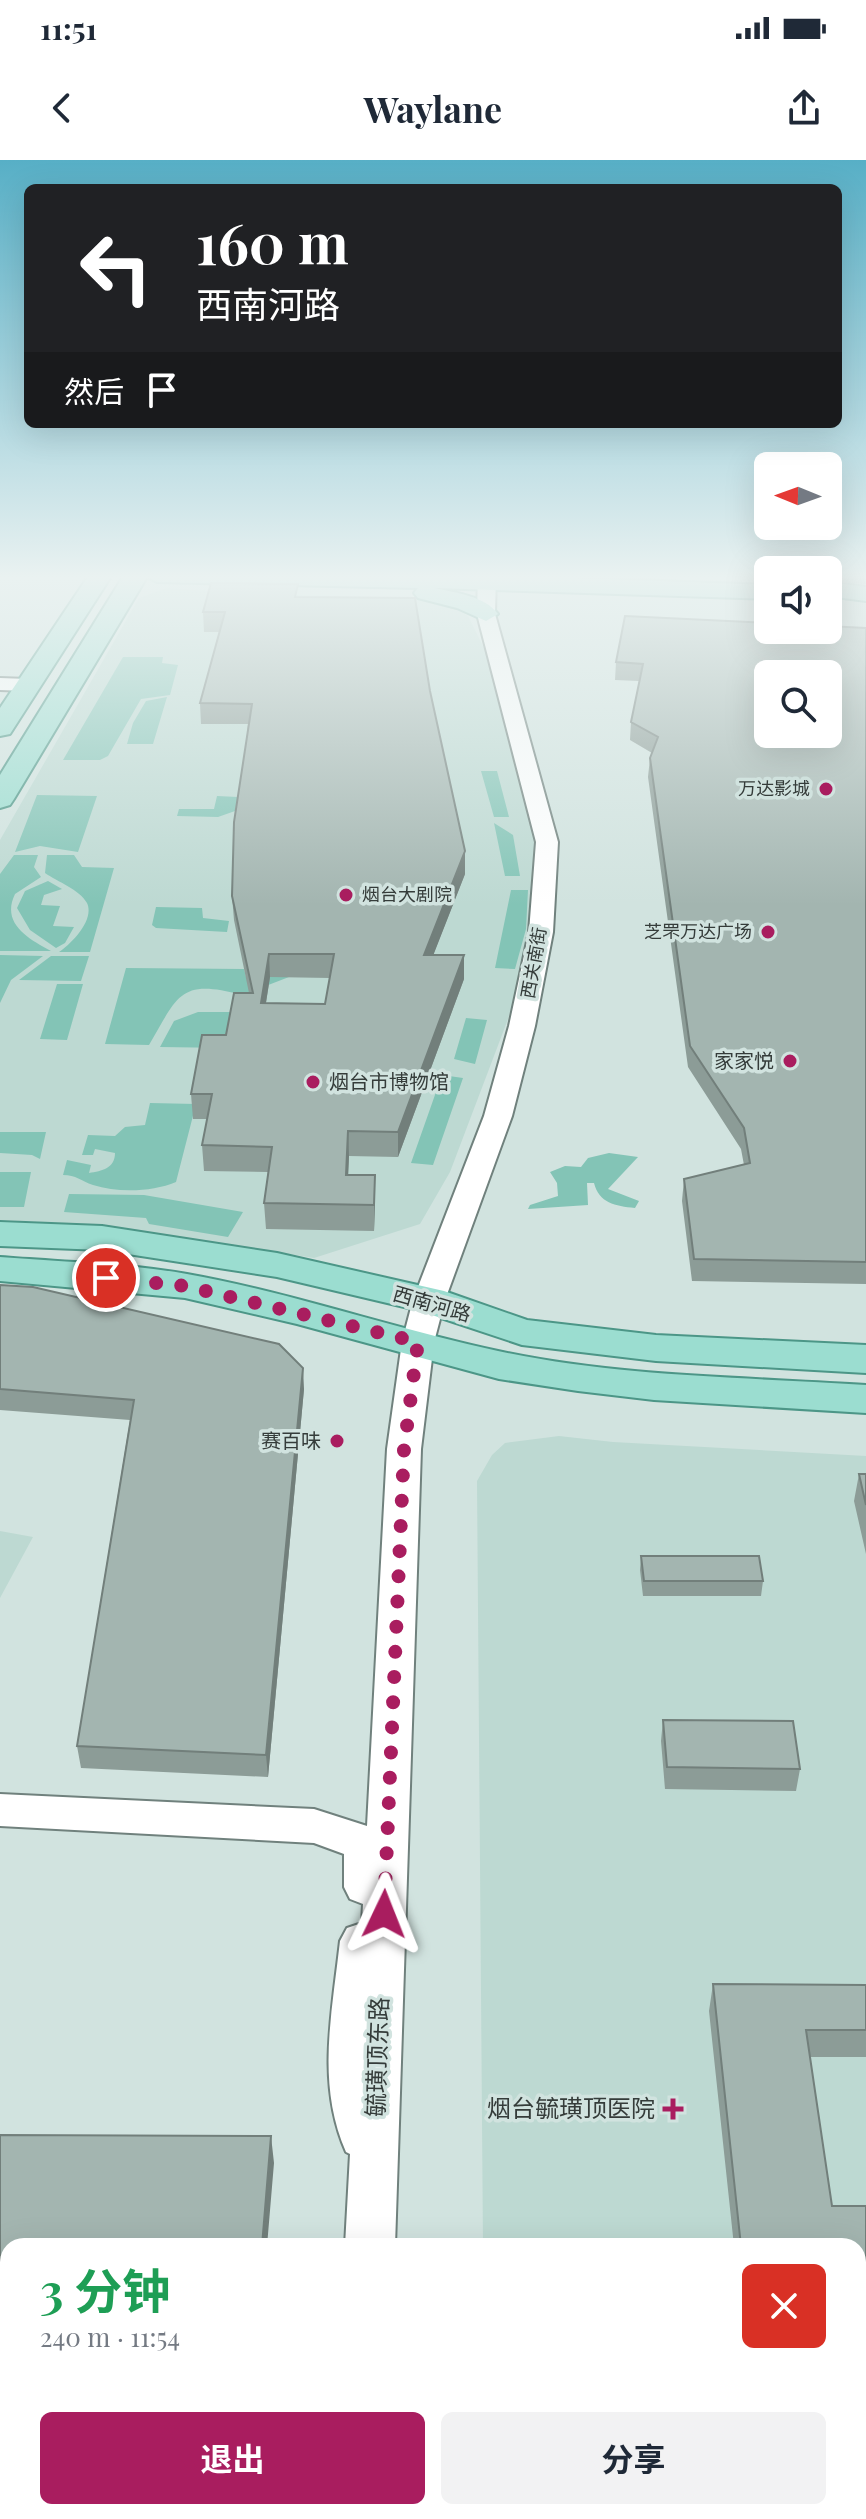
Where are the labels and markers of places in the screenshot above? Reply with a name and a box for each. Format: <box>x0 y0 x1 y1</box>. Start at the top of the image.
place label: 万达影城 <box>738 776 810 800</box>
marker: 万达影城 <box>817 780 835 798</box>
place label: 烟台大剧院 <box>362 882 452 906</box>
marker: 烟台大剧院 <box>337 886 355 904</box>
place label: 芝罘万达广场 <box>644 919 752 943</box>
marker: 芝罘万达广场 <box>759 923 777 941</box>
place label: 家家悦 <box>714 1046 774 1073</box>
marker: 家家悦 <box>781 1052 799 1070</box>
place label: 烟台市博物馆 <box>329 1067 449 1094</box>
marker: 烟台市博物馆 <box>304 1073 322 1091</box>
pin <box>72 1244 140 1312</box>
place label: 赛百味 <box>261 1426 321 1453</box>
marker: 赛百味 <box>328 1432 346 1450</box>
place label: 烟台毓璜顶医院 <box>487 2091 655 2123</box>
marker: 烟台毓璜顶医院 <box>662 2098 684 2120</box>

